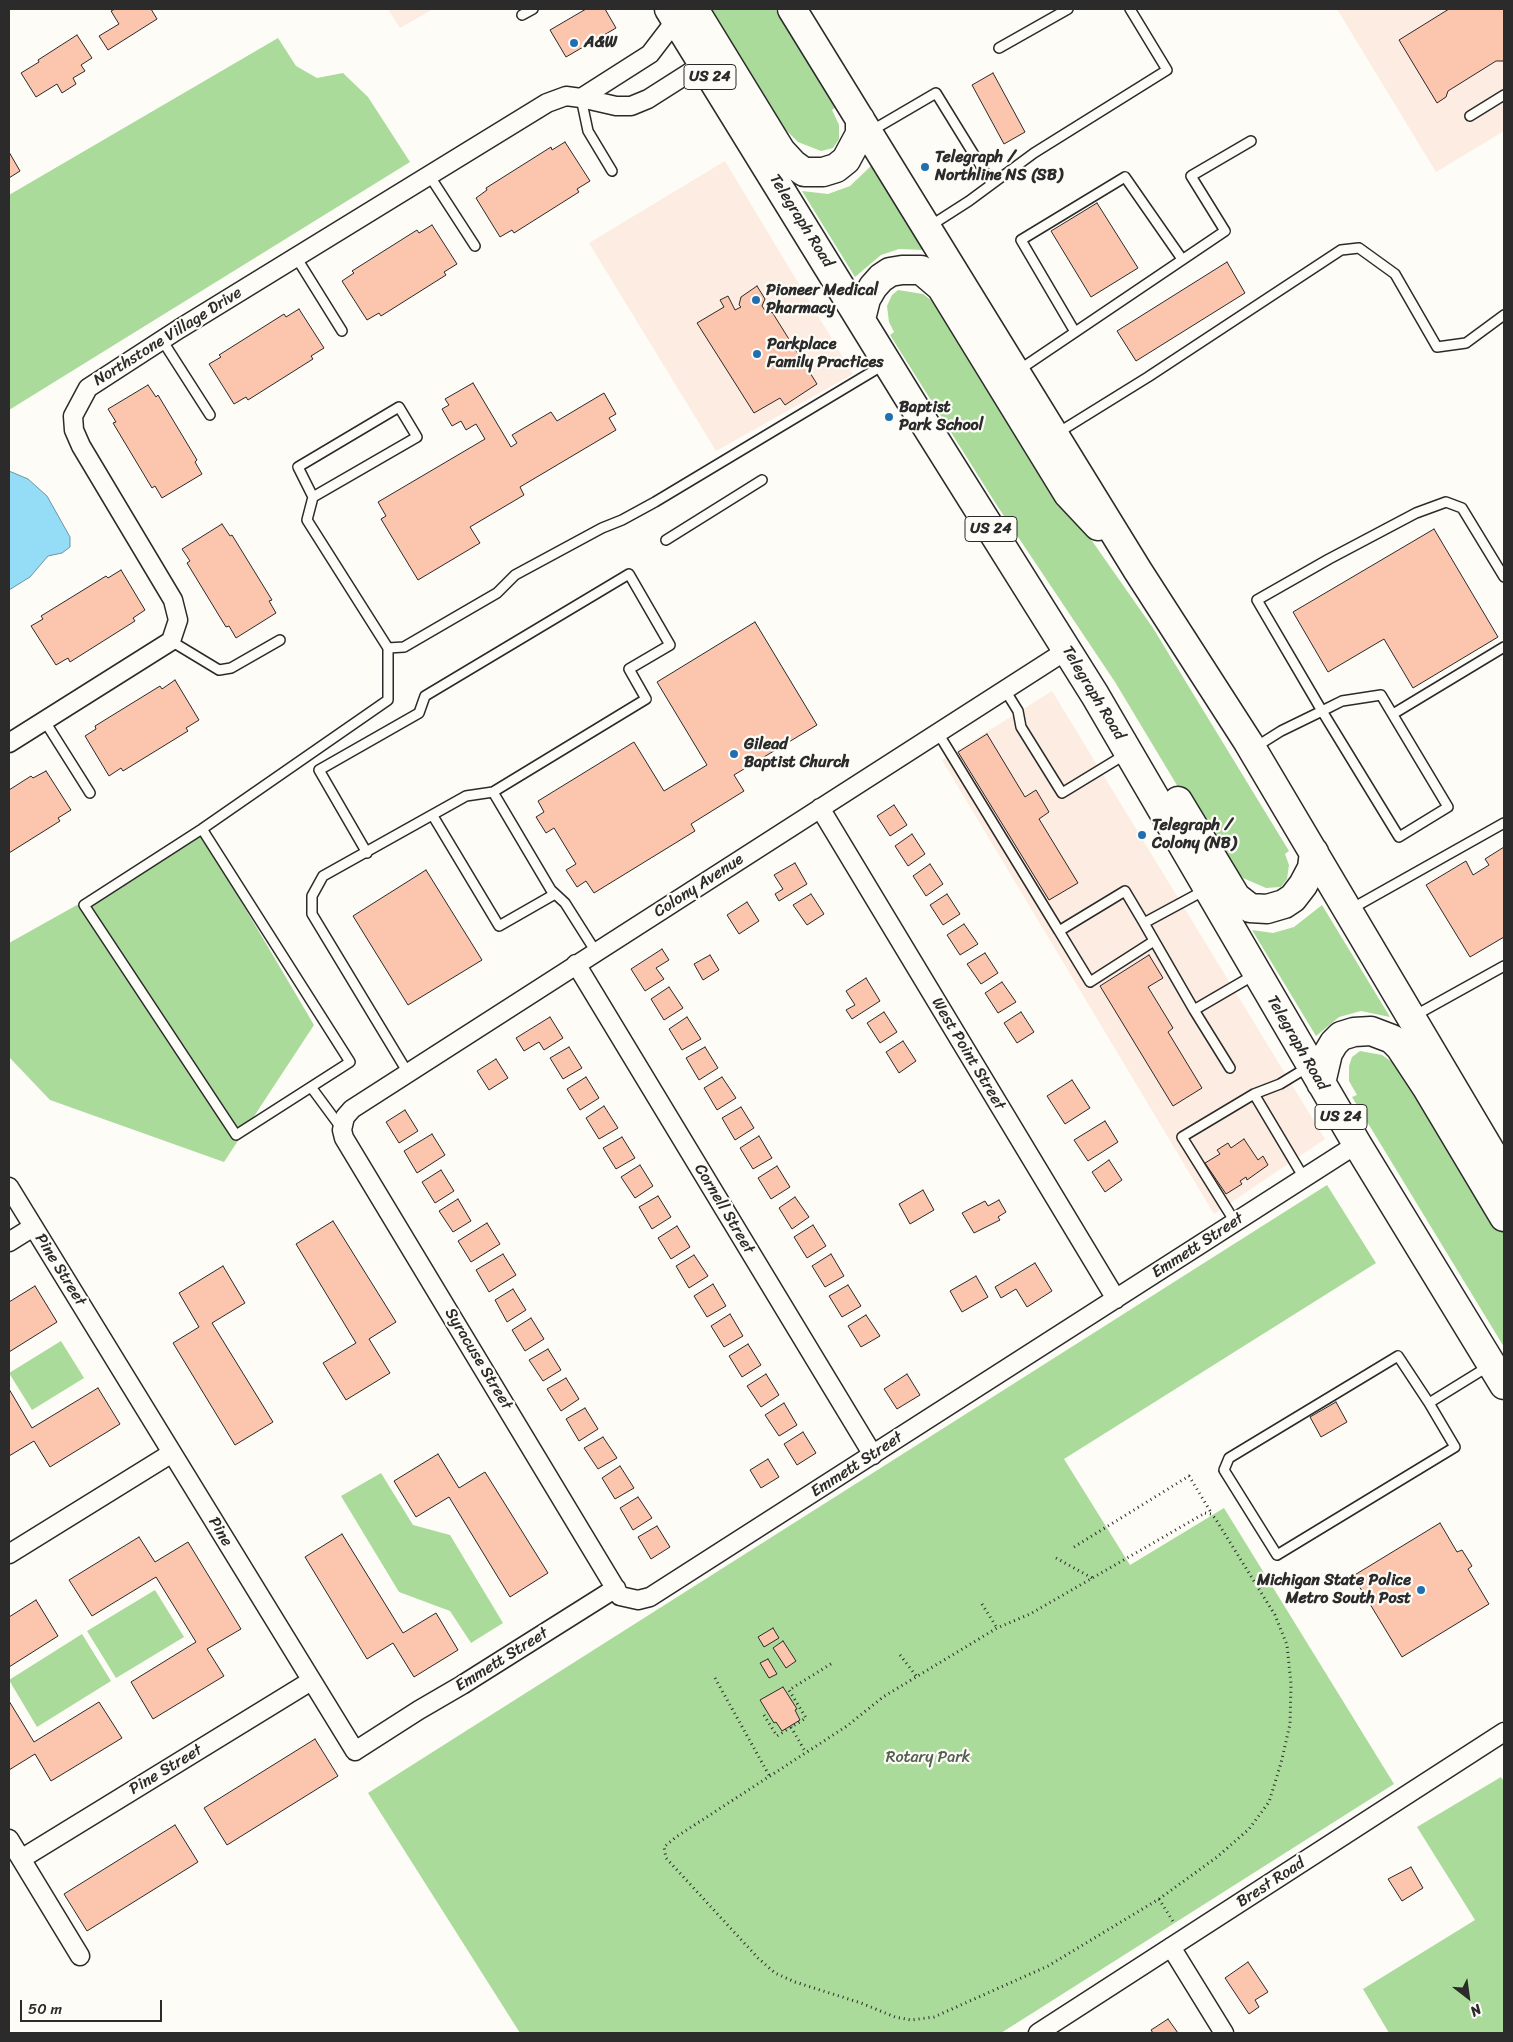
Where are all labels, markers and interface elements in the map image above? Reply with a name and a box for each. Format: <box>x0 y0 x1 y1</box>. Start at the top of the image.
place label: A&W <box>584 33 617 53</box>
marker: A&W <box>568 37 580 49</box>
road number: US 24 <box>684 64 736 90</box>
place label: Telegraph / Northline NS (SB) <box>935 148 1063 186</box>
marker: Telegraph / Northline NS (SB) <box>919 161 931 173</box>
street label: Telegraph Road <box>765 171 837 271</box>
place label: Pioneer Medical Pharmacy <box>766 281 878 319</box>
street label: Northstone Village Drive <box>90 283 246 391</box>
marker: Pioneer Medical Pharmacy <box>750 294 762 306</box>
place label: Parkplace Family Practices <box>767 335 884 373</box>
marker: Parkplace Family Practices <box>751 348 763 360</box>
place label: Baptist Park School <box>899 398 983 436</box>
marker: Baptist Park School <box>883 411 895 423</box>
road number: US 24 <box>965 516 1017 542</box>
street label: Telegraph Road <box>1057 642 1129 744</box>
place label: Gilead Baptist Church <box>744 735 850 773</box>
marker: Gilead Baptist Church <box>728 748 740 760</box>
place label: Telegraph / Colony (NB) <box>1152 816 1236 854</box>
marker: Telegraph / Colony (NB) <box>1136 829 1148 841</box>
street label: Colony Avenue <box>651 850 747 922</box>
street label: Telegraph Road <box>1262 992 1332 1094</box>
street label: West Point Street <box>927 994 1009 1114</box>
road number: US 24 <box>1315 1104 1367 1130</box>
street label: Cornell Street <box>690 1161 758 1257</box>
street label: Emmett Street <box>1149 1209 1247 1283</box>
street label: Pine Street <box>30 1230 90 1310</box>
street label: Syracuse Street <box>440 1305 516 1413</box>
street label: Emmett Street <box>808 1428 906 1502</box>
street label: Pine <box>204 1514 236 1550</box>
place label: Michigan State Police Metro South Post <box>1257 1571 1411 1609</box>
marker: Michigan State Police Metro South Post <box>1415 1584 1427 1596</box>
street label: Emmett Street <box>452 1624 552 1696</box>
street label: Pine Street <box>126 1741 206 1799</box>
park label: Rotary Park <box>886 1748 970 1768</box>
street label: Brest Road <box>1233 1854 1309 1912</box>
north arrow <box>1443 1972 1493 2022</box>
scale bar <box>22 1990 165 2022</box>
text: 50 m <box>28 1996 62 2022</box>
text: N <box>1465 1997 1486 2024</box>

